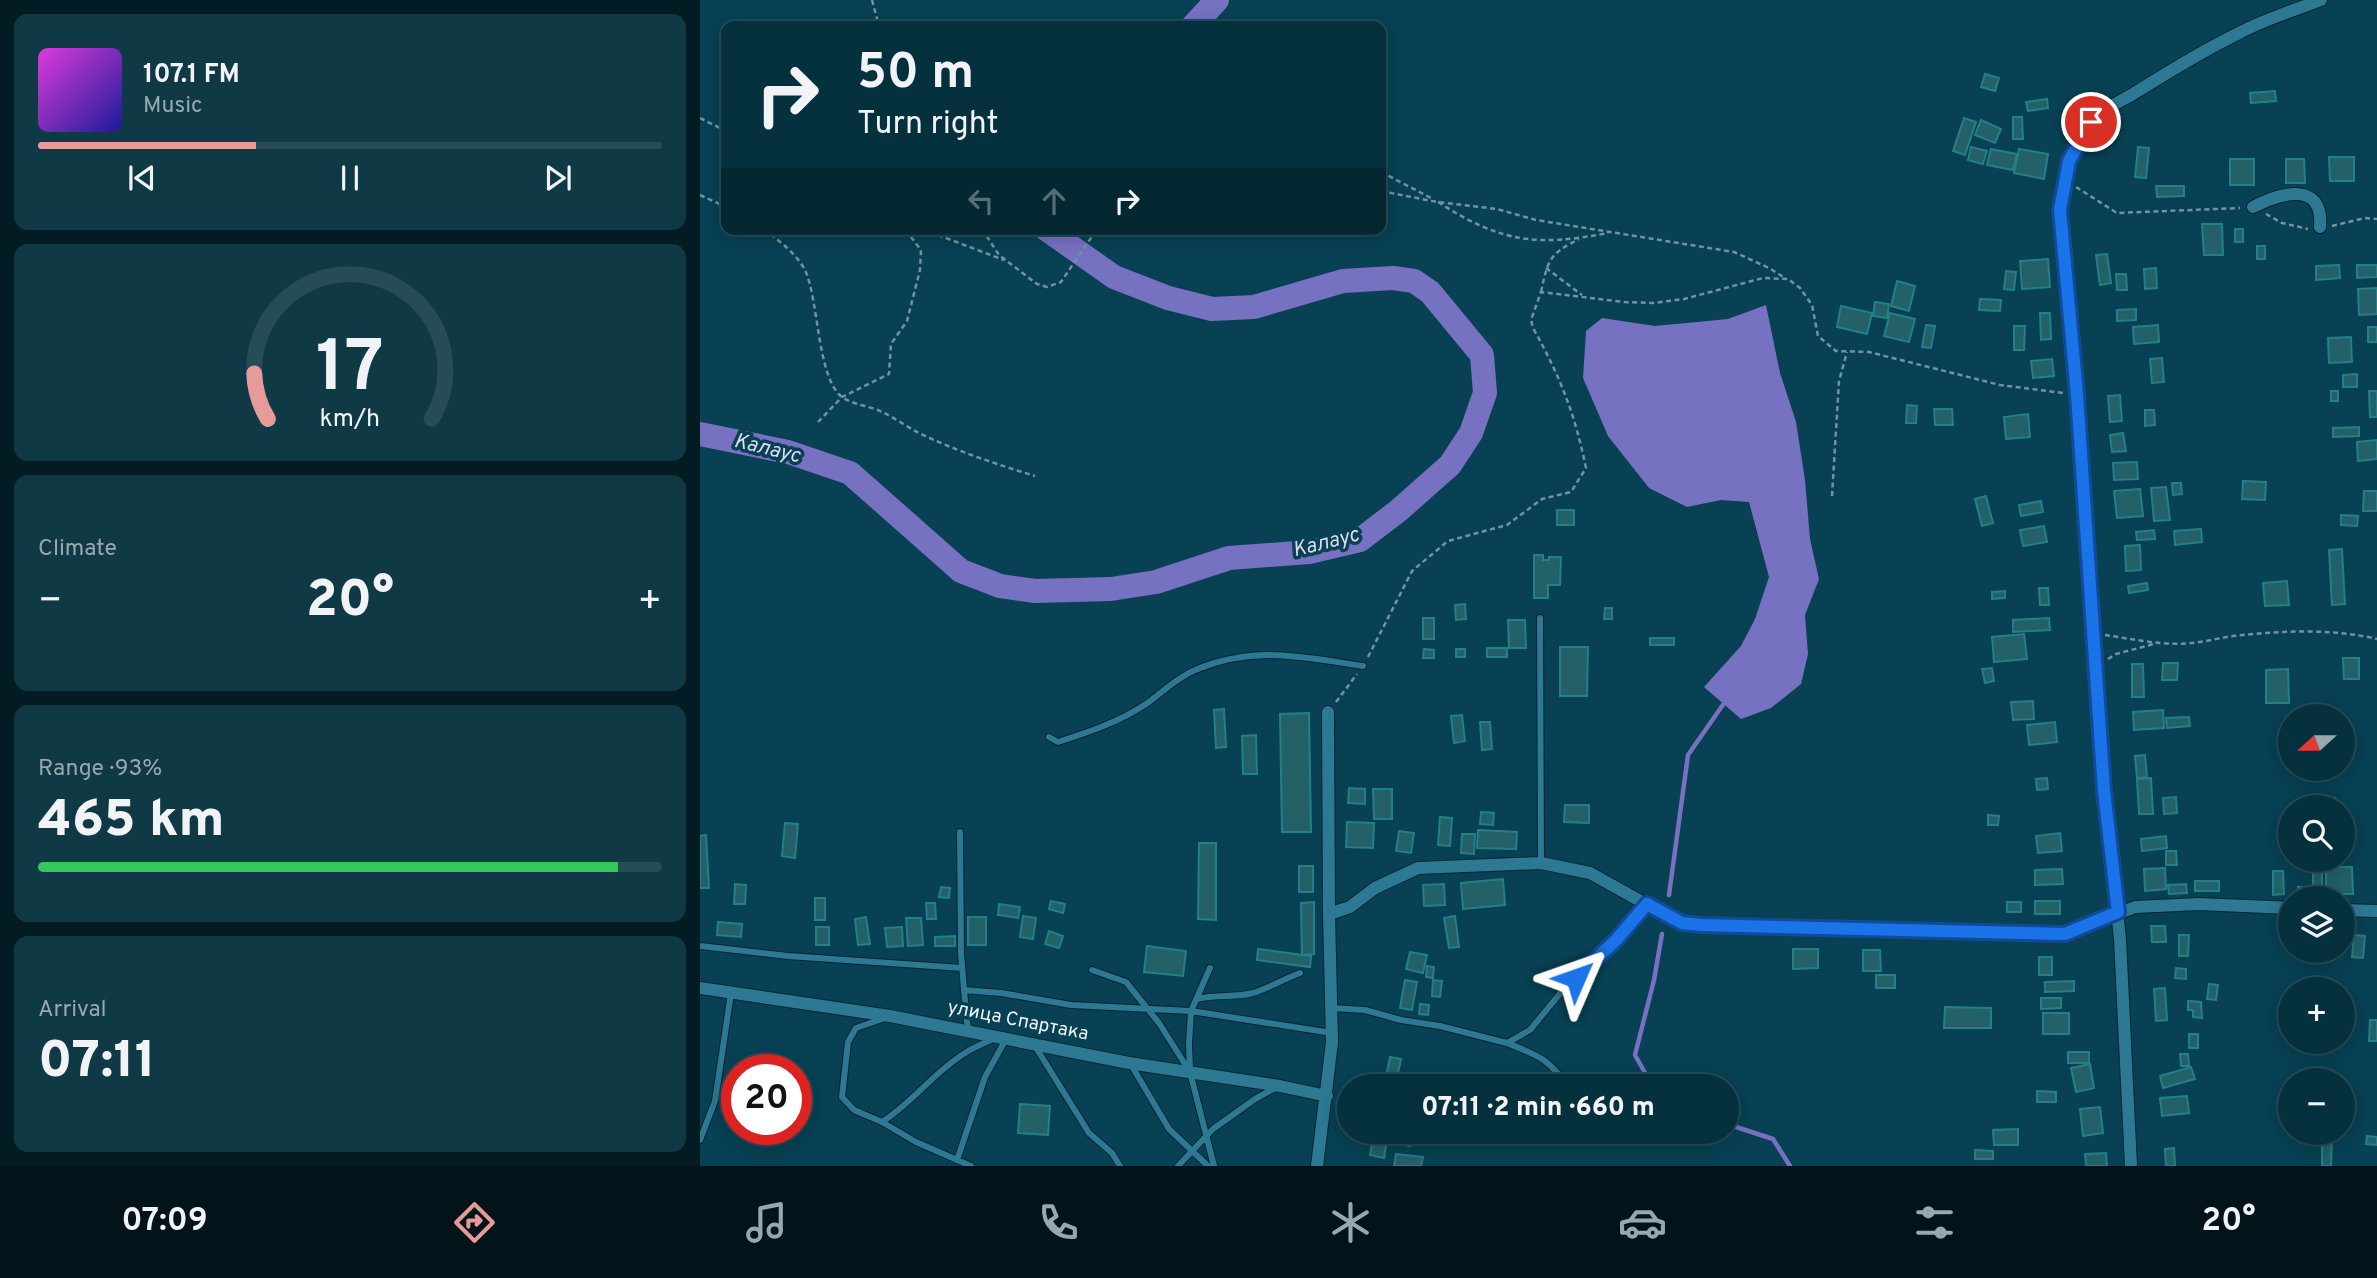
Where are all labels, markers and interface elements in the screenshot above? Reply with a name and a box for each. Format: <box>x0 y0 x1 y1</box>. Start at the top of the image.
text: 50 m <box>857 44 974 106</box>
icon: right <box>742 49 833 140</box>
text: 107.1 FM <box>143 59 240 92</box>
text: Music <box>143 92 203 121</box>
pin <box>2061 92 2121 152</box>
icon: arrive <box>2072 103 2110 141</box>
text: Turn right <box>857 105 999 145</box>
icon: previous <box>123 159 161 197</box>
icon: pause <box>331 159 369 197</box>
icon: next <box>539 159 577 197</box>
icon: left <box>962 182 1000 220</box>
icon: ahead <box>1035 182 1073 220</box>
icon: right <box>1108 182 1146 220</box>
text: 17 <box>316 325 384 417</box>
text: km/h <box>320 403 380 435</box>
water label: Калаус <box>731 428 804 470</box>
water label: Калаус <box>1290 522 1363 564</box>
text: Climate <box>38 535 117 564</box>
text: 20° <box>306 569 394 635</box>
text: − <box>38 578 63 627</box>
text: + <box>637 578 662 627</box>
north arrow <box>2278 704 2356 780</box>
map controls <box>2278 704 2355 1145</box>
text: Range · 93% <box>38 755 162 784</box>
text: 465 km <box>38 789 225 855</box>
button: search <box>2278 795 2355 872</box>
button: layers <box>2278 886 2355 963</box>
position arrow <box>1539 941 1613 1015</box>
button: + <box>2278 977 2355 1054</box>
text: Arrival <box>38 996 107 1025</box>
street label: улица Спартака <box>945 996 1091 1046</box>
text: 07:11 <box>38 1030 156 1096</box>
speed limit sign: 20 <box>721 1054 812 1145</box>
button: − <box>2278 1068 2355 1145</box>
text: 07:11 · 2 min · 660 m <box>1421 1092 1655 1125</box>
icon: directions <box>450 1198 499 1247</box>
icon: music <box>742 1198 791 1247</box>
icon: phone <box>1034 1198 1083 1247</box>
icon: climate <box>1326 1198 1375 1247</box>
icon: car <box>1618 1198 1667 1247</box>
icon: filters <box>1910 1198 1959 1247</box>
text: 07:09 <box>121 1202 208 1242</box>
text: 20° <box>2202 1202 2256 1242</box>

